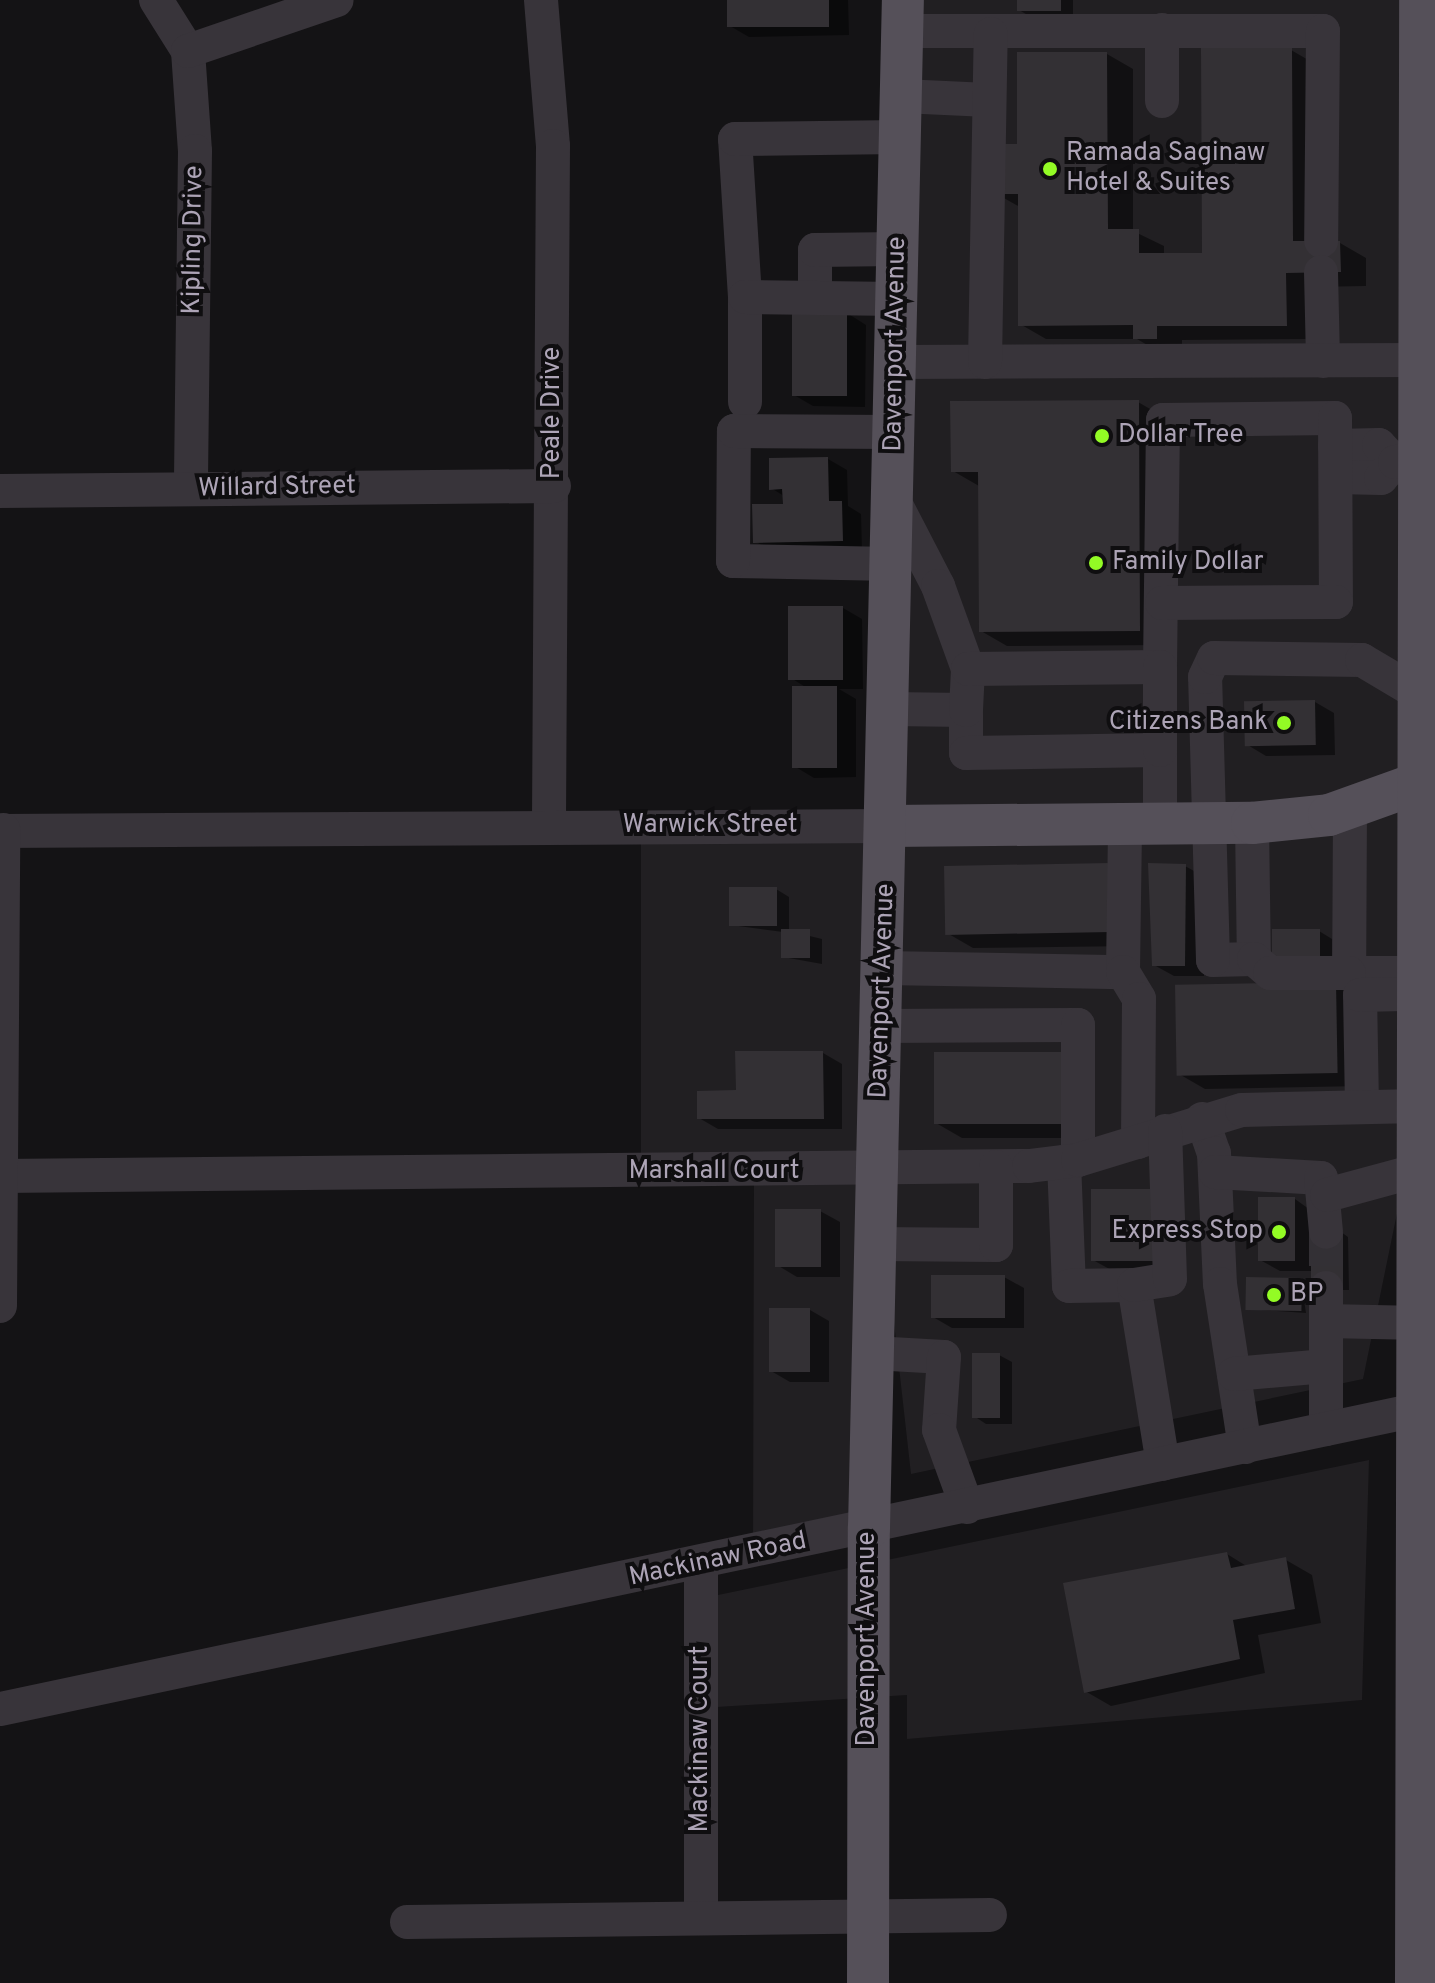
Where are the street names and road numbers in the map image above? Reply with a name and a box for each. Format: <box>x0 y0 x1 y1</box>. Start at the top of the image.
street label: Kipling Drive <box>177 165 211 315</box>
street label: Davenport Avenue <box>879 236 913 452</box>
street label: Peale Drive <box>537 347 569 479</box>
street label: Willard Street <box>198 471 356 505</box>
street label: Warwick Street <box>622 810 798 842</box>
street label: Davenport Avenue <box>864 882 902 1100</box>
street label: Marshall Court <box>629 1156 799 1188</box>
street label: Mackinaw Road <box>626 1526 810 1594</box>
street label: Davenport Avenue <box>852 1531 884 1747</box>
street label: Mackinaw Court <box>685 1645 717 1833</box>

